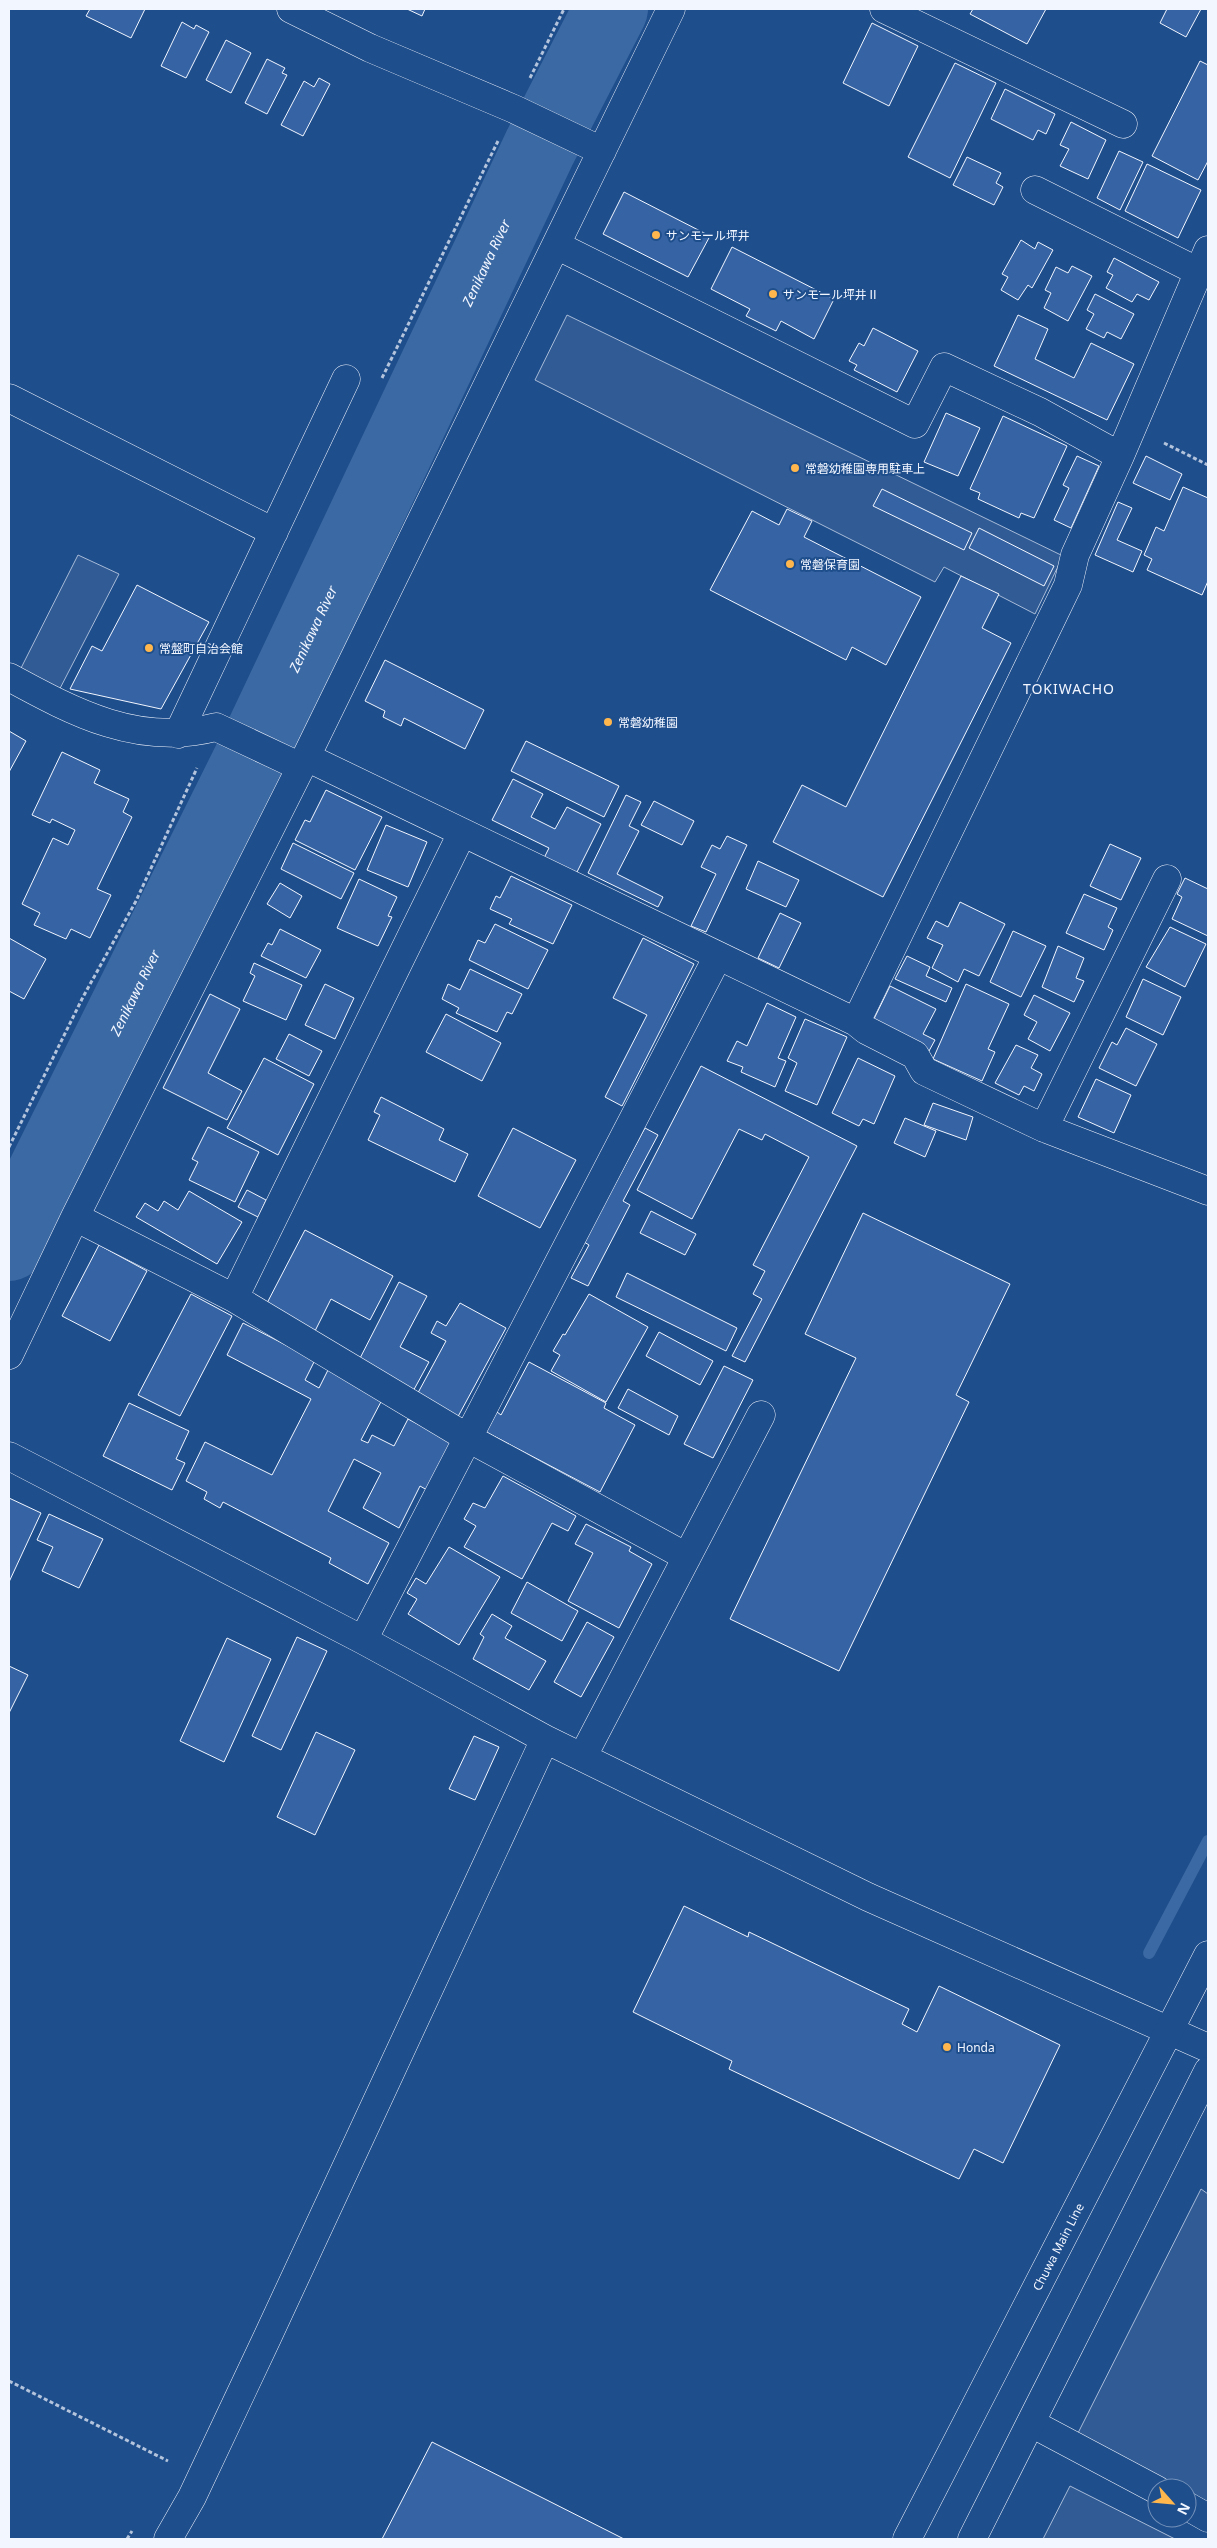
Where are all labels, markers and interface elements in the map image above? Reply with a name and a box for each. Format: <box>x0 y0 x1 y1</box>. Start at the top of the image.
water label: Zenikawa River <box>456 216 514 310</box>
place label: サンモール坪井 <box>666 227 750 244</box>
marker: サンモール坪井 <box>650 229 662 241</box>
place label: サンモール坪井Ⅱ <box>783 286 879 303</box>
marker: サンモール坪井Ⅱ <box>767 288 779 300</box>
place label: 常磐幼稚園専用駐車上 <box>805 460 925 477</box>
marker: 常磐幼稚園専用駐車上 <box>789 462 801 474</box>
place label: 常磐保育園 <box>800 556 860 573</box>
marker: 常磐保育園 <box>784 558 796 570</box>
water label: Zenikawa River <box>283 582 341 676</box>
place label: 常盤町自治会館 <box>159 640 243 657</box>
marker: 常盤町自治会館 <box>143 642 155 654</box>
district label: TOKIWACHO <box>1023 679 1115 698</box>
place label: 常磐幼稚園 <box>618 714 678 731</box>
marker: 常磐幼稚園 <box>602 716 614 728</box>
water label: Zenikawa River <box>104 946 164 1039</box>
place label: Honda <box>957 2039 995 2056</box>
marker: Honda <box>941 2041 953 2053</box>
street label: Chuwa Main Line <box>1028 2200 1088 2293</box>
north arrow <box>1147 2478 1197 2528</box>
text: N <box>1173 2500 1195 2519</box>

